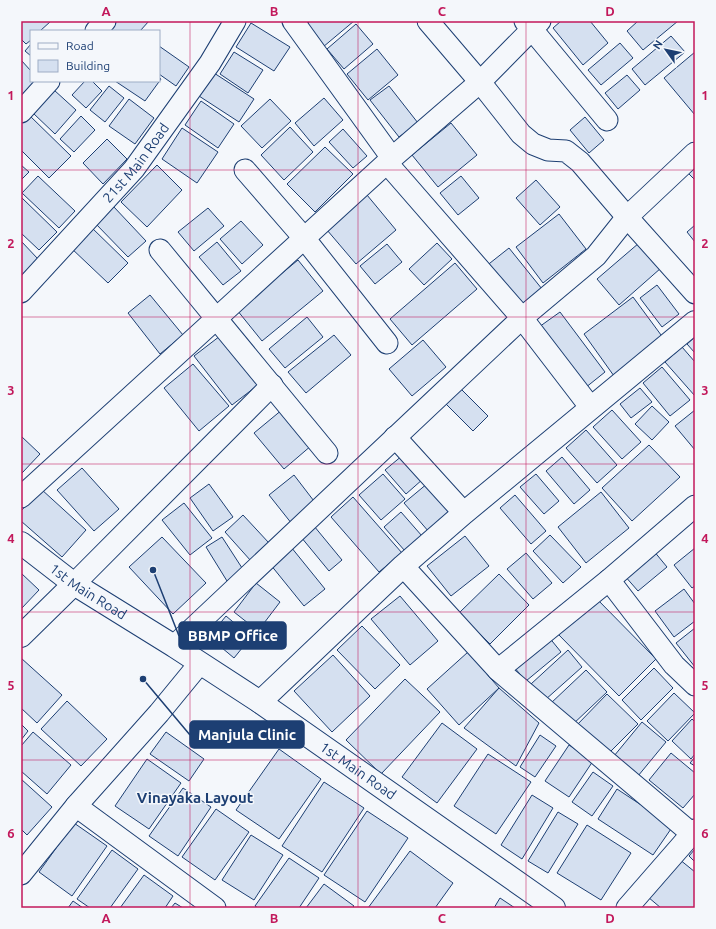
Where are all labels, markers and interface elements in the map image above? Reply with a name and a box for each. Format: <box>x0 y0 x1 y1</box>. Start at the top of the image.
text: A <box>101 4 111 18</box>
text: B <box>270 4 279 18</box>
text: C <box>438 4 447 18</box>
text: D <box>605 4 615 18</box>
legend <box>30 30 160 82</box>
north arrow <box>646 30 686 70</box>
text: N <box>650 38 665 51</box>
text: Road <box>66 39 94 52</box>
text: Building <box>66 59 110 72</box>
text: 1 <box>7 88 15 102</box>
text: 1 <box>701 88 709 102</box>
street label: 21st Main Road <box>99 120 172 206</box>
text: 2 <box>7 236 15 250</box>
text: 2 <box>701 236 709 250</box>
text: 3 <box>7 383 15 397</box>
text: 3 <box>701 383 709 397</box>
text: 4 <box>7 531 15 545</box>
text: 4 <box>701 531 709 545</box>
street label: 1st Main Road <box>47 560 130 623</box>
callout: BBMP Office <box>179 622 286 649</box>
text: BBMP Office <box>188 627 278 644</box>
text: 5 <box>7 678 15 692</box>
text: 5 <box>701 678 709 692</box>
callout: Manjula Clinic <box>190 721 304 748</box>
text: Manjula Clinic <box>198 726 296 743</box>
street label: 1st Main Road <box>317 739 399 803</box>
district label: Vinayaka Layout <box>137 789 254 806</box>
text: 6 <box>7 826 15 840</box>
text: 6 <box>701 826 709 840</box>
text: A <box>101 911 111 925</box>
text: B <box>270 911 279 925</box>
text: C <box>438 911 447 925</box>
text: D <box>605 911 615 925</box>

